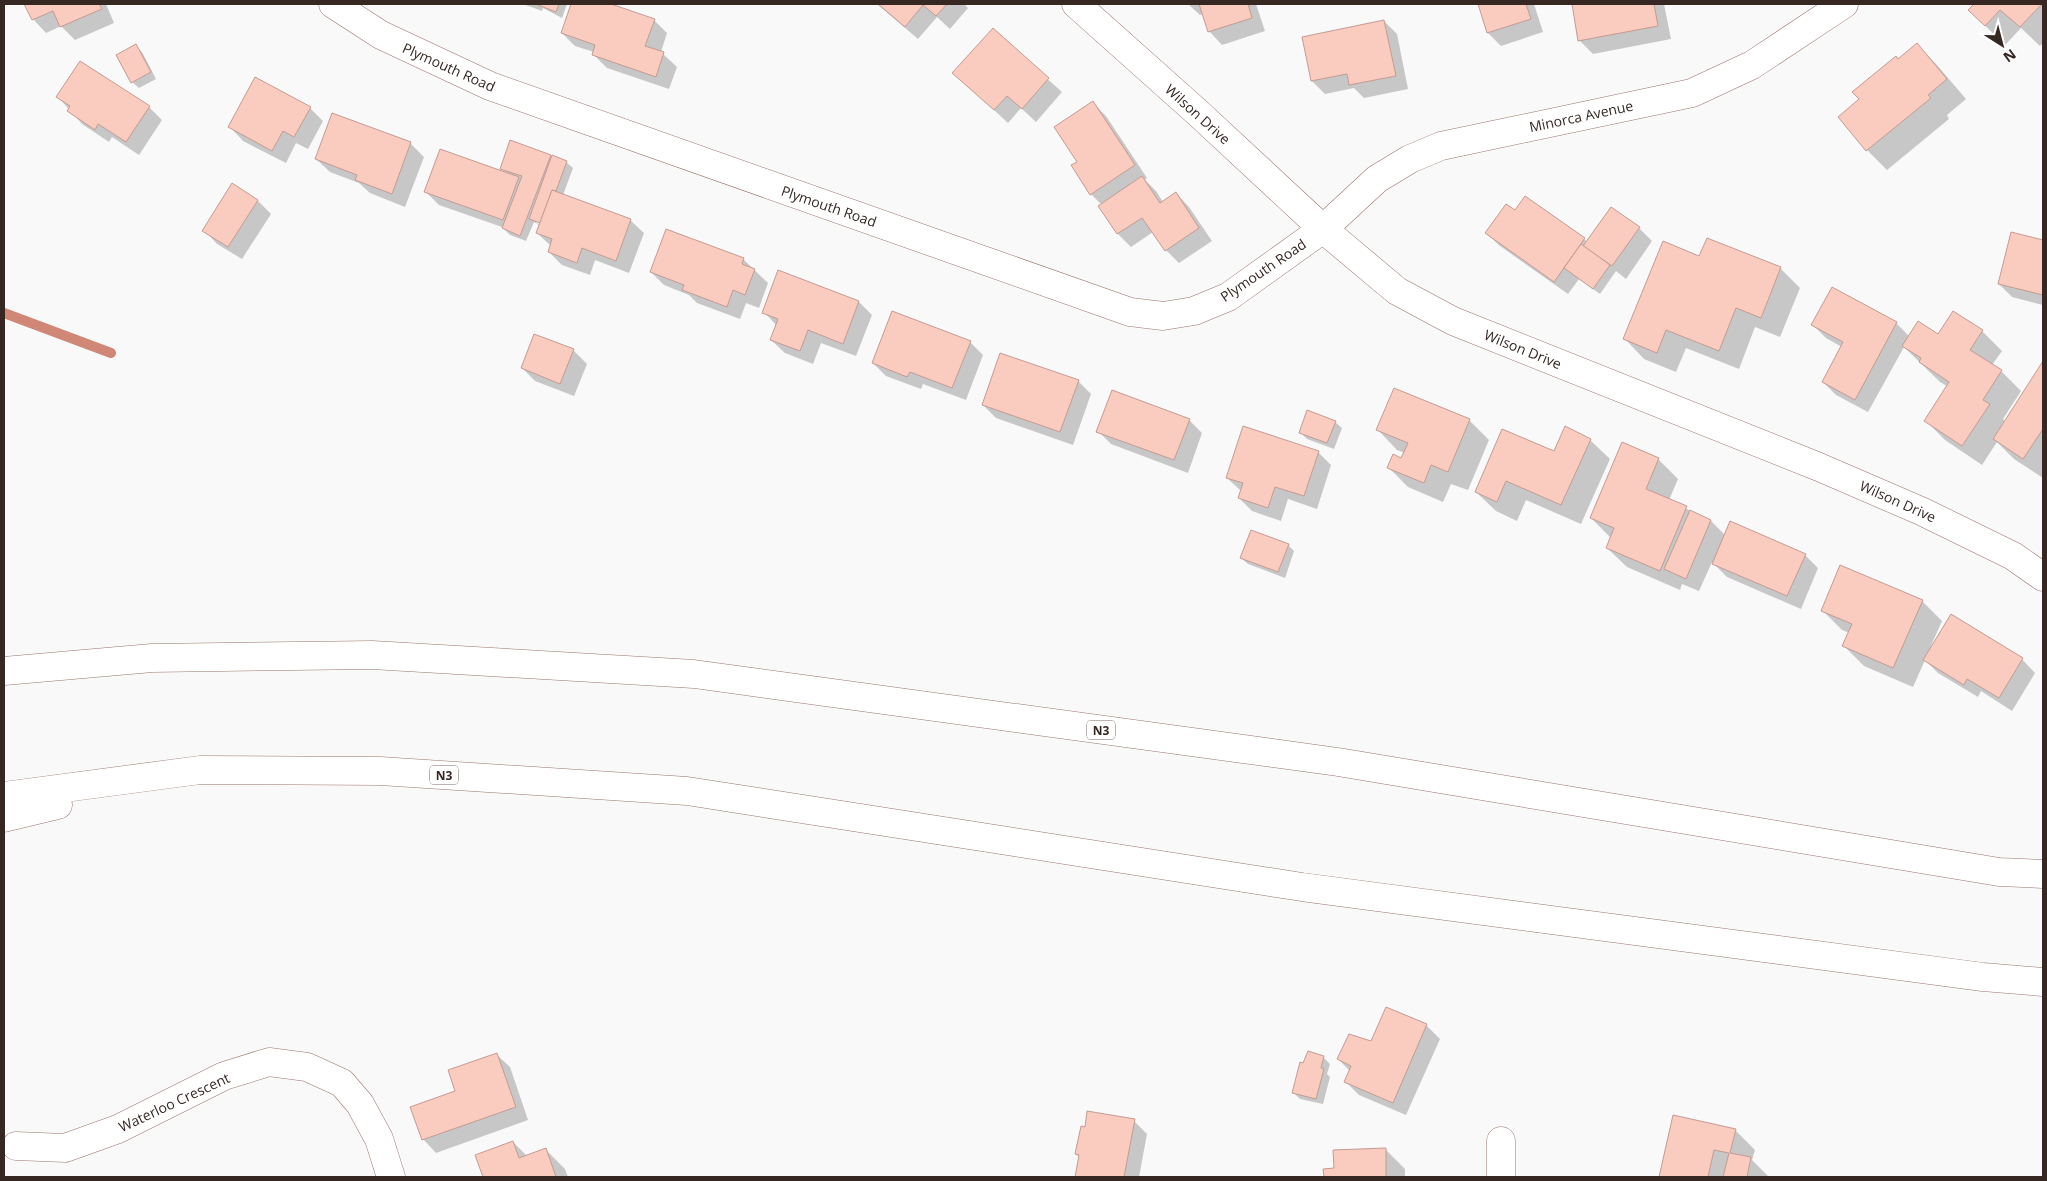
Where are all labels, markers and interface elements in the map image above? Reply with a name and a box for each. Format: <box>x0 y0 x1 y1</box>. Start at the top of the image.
north arrow <box>1977 20 2027 70</box>
street label: Plymouth Road <box>400 38 498 96</box>
text: N <box>2000 45 2020 67</box>
street label: Wilson Drive <box>1161 80 1235 148</box>
street label: Minorca Avenue <box>1527 96 1635 136</box>
street label: Plymouth Road <box>779 181 879 231</box>
street label: Plymouth Road <box>1216 234 1310 306</box>
street label: Wilson Drive <box>1482 325 1565 373</box>
street label: Wilson Drive <box>1857 476 1939 526</box>
road number: N3 <box>1087 720 1115 740</box>
road number: N3 <box>430 766 458 784</box>
street label: Waterloo Crescent <box>115 1068 233 1136</box>

